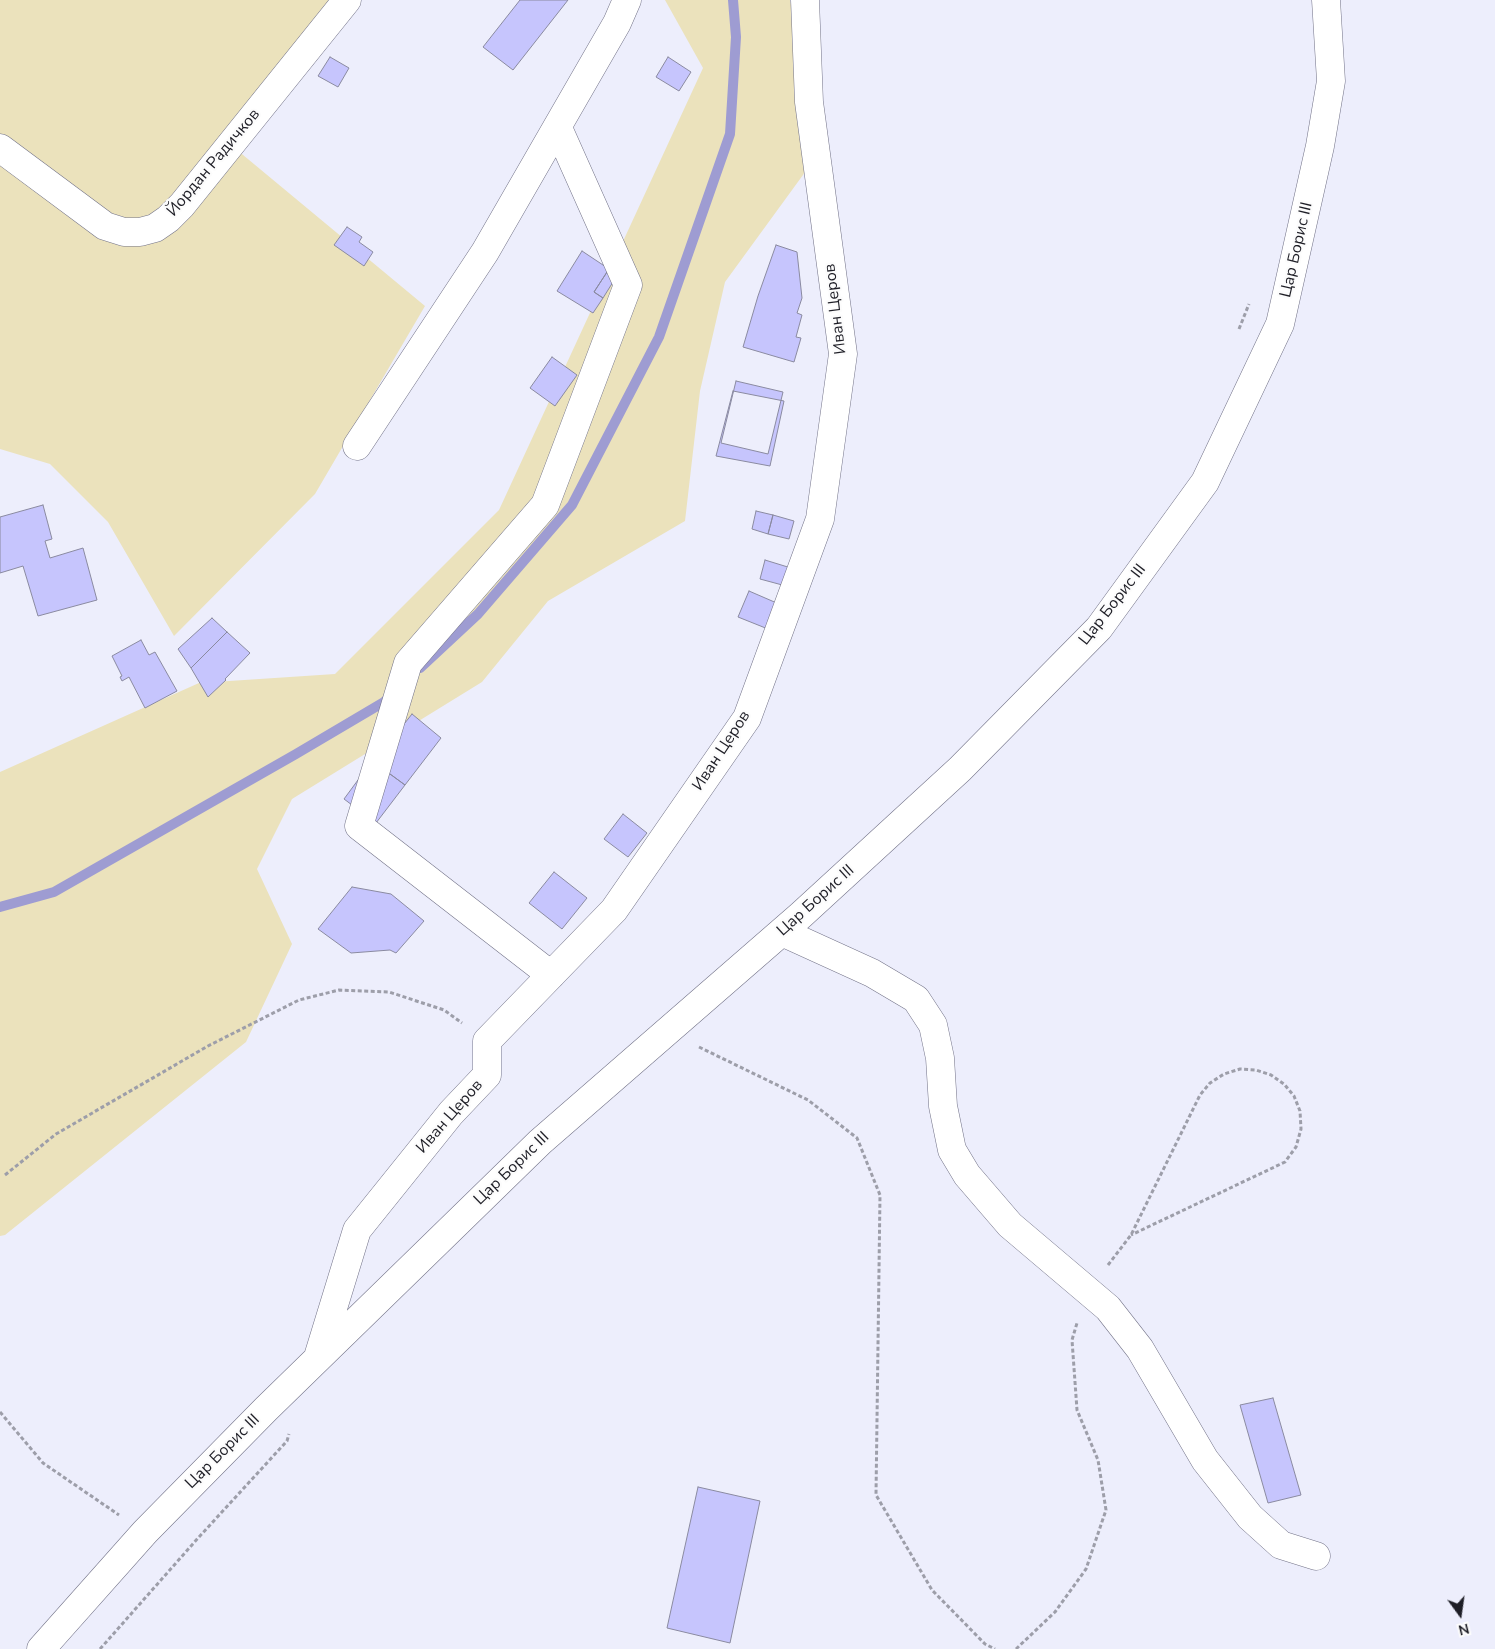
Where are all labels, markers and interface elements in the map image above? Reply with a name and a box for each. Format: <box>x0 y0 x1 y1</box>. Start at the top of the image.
street label: Йордан Радичков <box>163 105 265 221</box>
street label: Цар Борис III <box>1277 200 1317 300</box>
street label: Иван Церов <box>821 262 851 356</box>
street label: Цар Борис III <box>1075 561 1151 649</box>
street label: Иван Церов <box>689 707 755 795</box>
street label: Цар Борис III <box>773 861 859 941</box>
street label: Иван Церов <box>413 1076 487 1158</box>
street label: Цар Борис III <box>470 1128 554 1210</box>
street label: Цар Борис III <box>182 1411 264 1493</box>
north arrow <box>1435 1589 1485 1639</box>
text: N <box>1456 1619 1471 1640</box>

